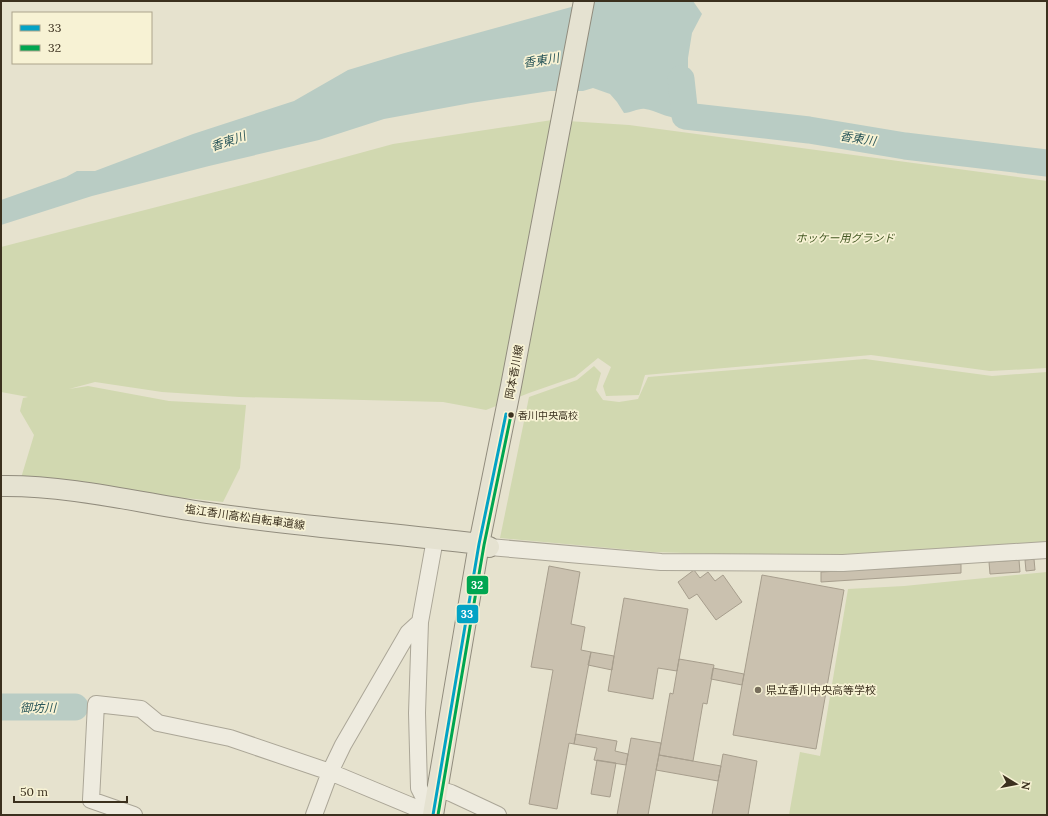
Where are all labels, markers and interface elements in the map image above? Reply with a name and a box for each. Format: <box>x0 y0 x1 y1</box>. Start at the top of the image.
legend <box>12 12 152 64</box>
text: 33 <box>48 20 62 35</box>
text: 32 <box>48 40 61 55</box>
water label: 香東川 <box>522 49 562 70</box>
water label: 香東川 <box>209 127 249 154</box>
water label: 香東川 <box>839 128 879 149</box>
park label: ホッケー用グランド <box>796 231 895 245</box>
street label: 岡本香川線 <box>502 344 526 400</box>
place label: 香川中央高校 <box>518 409 578 422</box>
marker: 香川中央高校 <box>506 410 516 420</box>
street label: 塩江香川高松自転車道線 <box>184 502 306 532</box>
line badge: 32 <box>466 575 489 595</box>
text: 32 <box>471 578 483 592</box>
line badge: 33 <box>456 604 479 624</box>
text: 33 <box>461 607 473 621</box>
place label: 県立香川中央高等学校 <box>766 683 876 697</box>
marker: 県立香川中央高等学校 <box>753 685 763 695</box>
water label: 御坊川 <box>20 700 58 715</box>
north arrow <box>996 764 1036 804</box>
scale bar <box>14 778 127 804</box>
text: N <box>1018 780 1033 792</box>
text: 50 m <box>20 784 48 799</box>

